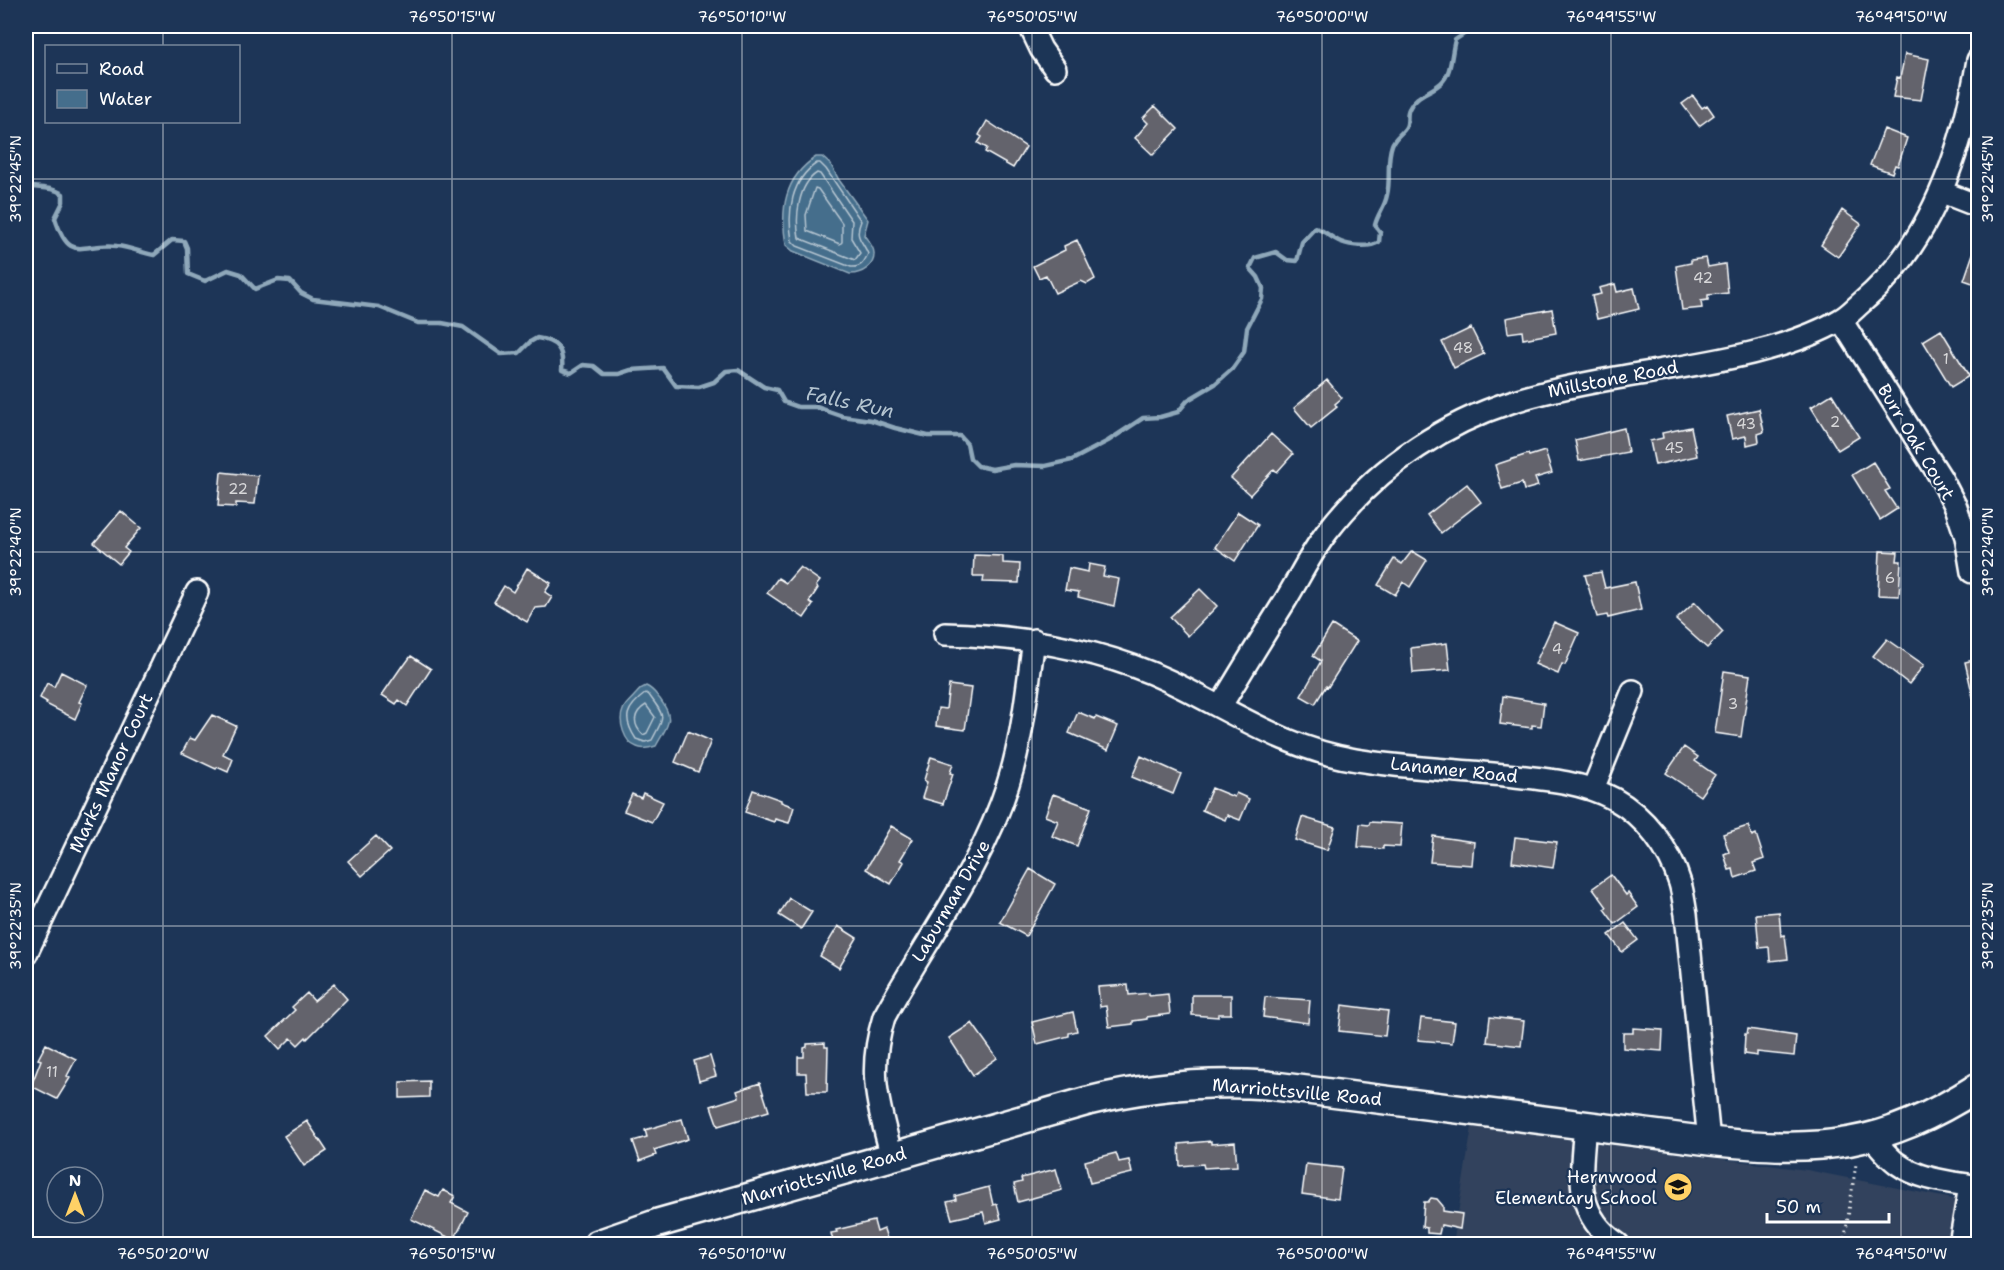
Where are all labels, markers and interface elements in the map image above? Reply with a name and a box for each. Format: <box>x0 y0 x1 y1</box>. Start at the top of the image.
text: 76°50'15"W <box>408 7 496 27</box>
text: 76°50'10"W <box>698 7 786 27</box>
text: 76°50'05"W <box>986 7 1078 27</box>
text: 76°50'00"W <box>1276 7 1368 27</box>
text: 76°49'55"W <box>1566 7 1656 27</box>
text: 76°49'50"W <box>1855 7 1947 27</box>
legend <box>45 45 240 123</box>
text: Road <box>99 57 144 81</box>
text: Water <box>99 87 152 111</box>
text: 39°22'45"N <box>6 135 26 223</box>
text: 39°22'45"N <box>1978 135 1998 223</box>
house number: 42 <box>1693 268 1713 288</box>
house number: 48 <box>1453 338 1473 358</box>
house number: 1 <box>1943 349 1949 369</box>
street label: Millstone Road <box>1546 355 1680 403</box>
street label: Burr Oak Court <box>1872 379 1960 505</box>
water label: Falls Run <box>804 380 896 424</box>
house number: 2 <box>1830 412 1840 432</box>
house number: 43 <box>1736 414 1756 434</box>
house number: 45 <box>1664 438 1684 458</box>
house number: 22 <box>228 479 248 499</box>
text: 39°22'40"N <box>6 507 26 597</box>
text: 39°22'40"N <box>1978 507 1998 597</box>
house number: 6 <box>1885 568 1895 588</box>
house number: 4 <box>1552 639 1562 659</box>
street label: Marks Manor Court <box>63 689 159 857</box>
house number: 3 <box>1728 694 1738 714</box>
street label: Lanamer Road <box>1389 751 1519 789</box>
street label: Laburman Drive <box>906 835 996 967</box>
text: 39°22'35"N <box>6 882 26 970</box>
text: 39°22'35"N <box>1978 882 1998 970</box>
house number: 11 <box>46 1062 58 1082</box>
street label: Marriottsville Road <box>1211 1073 1383 1111</box>
street label: Marriottsville Road <box>739 1141 909 1211</box>
north arrow <box>45 1165 105 1225</box>
place label: Hernwood Elementary School <box>1495 1165 1658 1210</box>
text: N <box>69 1170 81 1191</box>
school or university icon: Hernwood Elementary School <box>1662 1171 1694 1203</box>
scale bar <box>1767 1186 1888 1224</box>
text: 50 m <box>1776 1195 1821 1219</box>
text: 76°50'20"W <box>117 1244 209 1264</box>
text: 76°50'15"W <box>408 1244 496 1264</box>
text: 76°50'10"W <box>698 1244 786 1264</box>
text: 76°50'05"W <box>986 1244 1078 1264</box>
text: 76°50'00"W <box>1276 1244 1368 1264</box>
text: 76°49'55"W <box>1566 1244 1656 1264</box>
text: 76°49'50"W <box>1855 1244 1947 1264</box>

